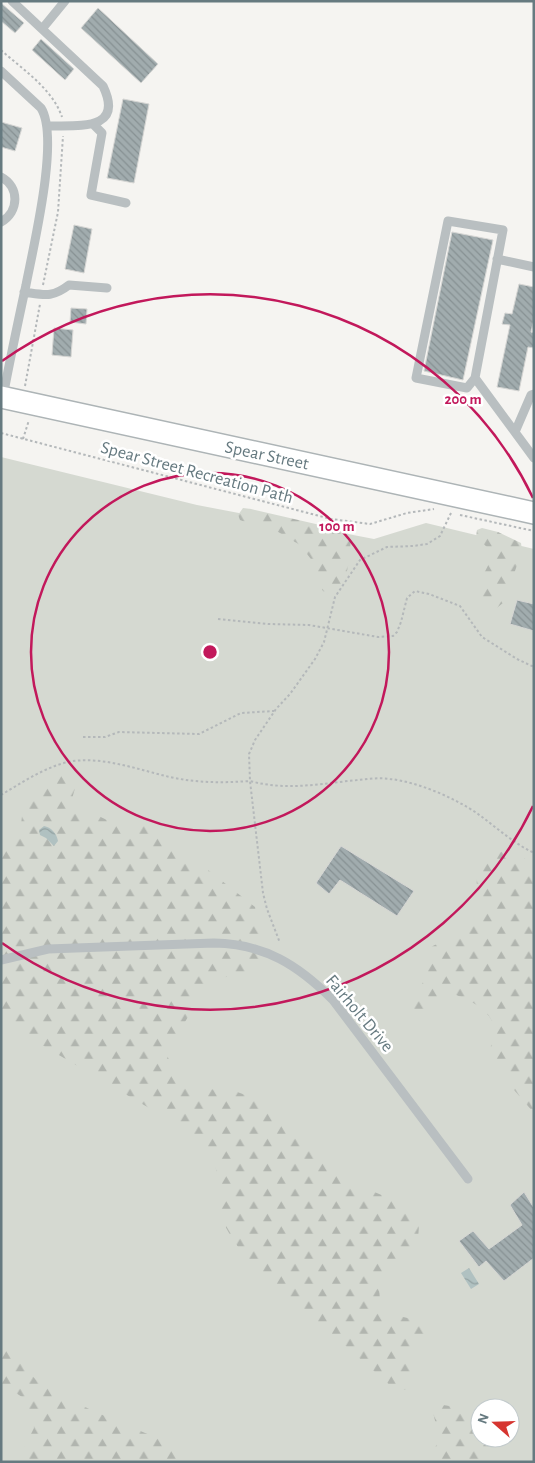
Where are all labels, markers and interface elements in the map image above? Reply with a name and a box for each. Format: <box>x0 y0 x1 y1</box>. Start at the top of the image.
text: 200 m <box>444 392 482 407</box>
street label: Spear Street <box>223 438 311 474</box>
street label: Spear Street Recreation Path <box>99 439 295 507</box>
text: 100 m <box>319 519 355 534</box>
centre of rings <box>201 643 219 661</box>
street label: Fairholt Drive <box>322 972 397 1056</box>
north arrow <box>470 1398 520 1448</box>
text: N <box>475 1412 492 1426</box>

